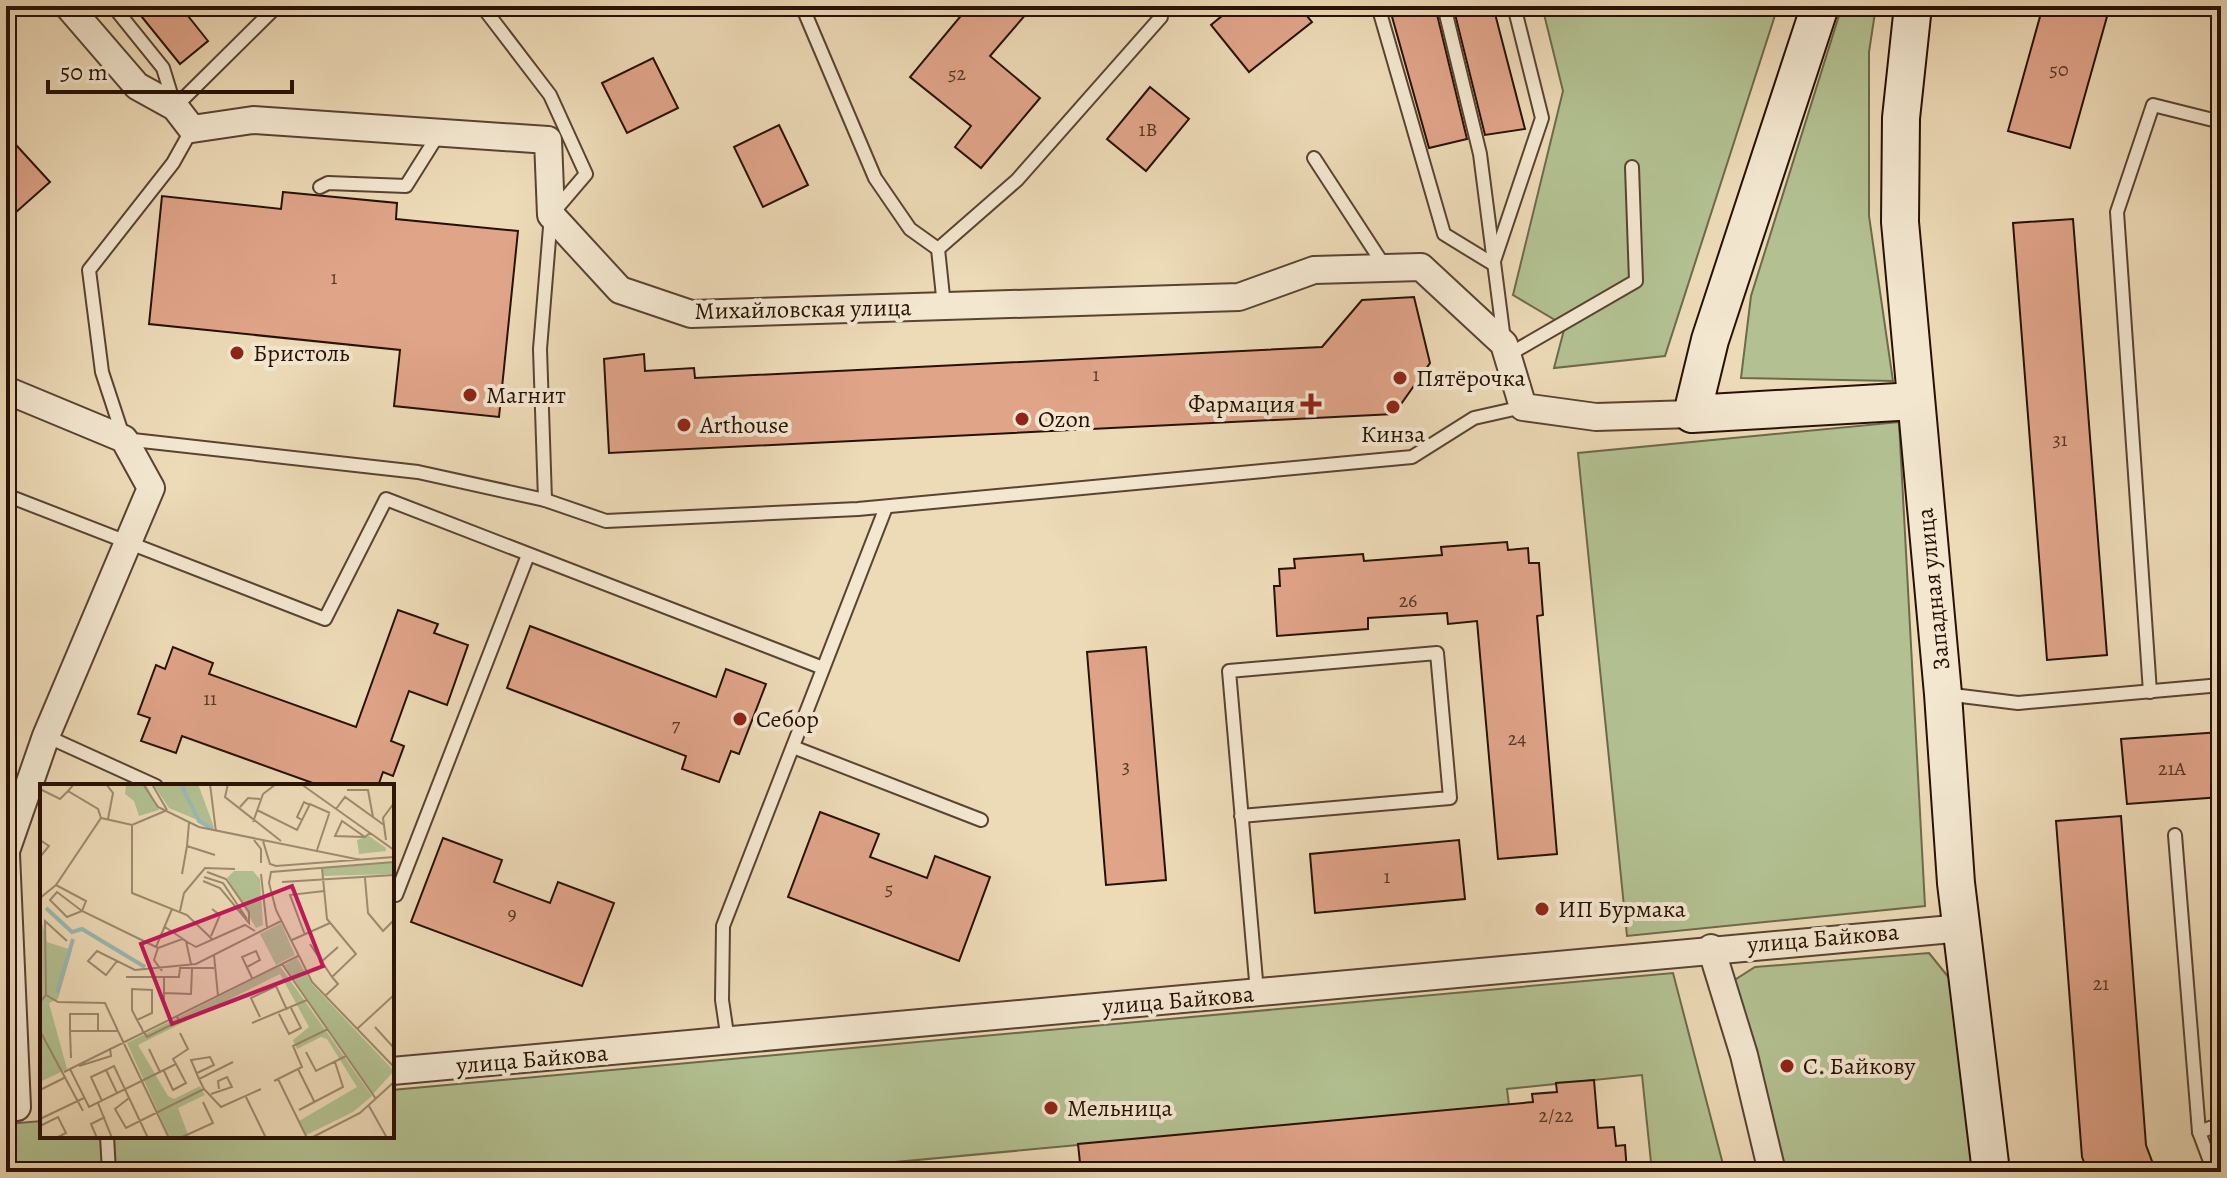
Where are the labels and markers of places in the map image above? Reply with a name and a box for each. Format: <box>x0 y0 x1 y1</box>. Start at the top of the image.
place label: Бристоль <box>253 337 350 369</box>
marker: Бристоль <box>228 344 246 362</box>
place label: Пятёрочка <box>1416 362 1526 394</box>
marker: Пятёрочка <box>1391 369 1409 387</box>
place label: Магнит <box>486 379 566 411</box>
marker: Магнит <box>461 386 479 404</box>
place label: Фармация <box>1188 388 1295 420</box>
marker: Фармация <box>1302 395 1320 413</box>
marker: Кинза <box>1384 398 1402 416</box>
place label: Ozon <box>1038 403 1091 435</box>
place label: Arthouse <box>699 409 789 441</box>
marker: Ozon <box>1013 410 1031 428</box>
marker: Arthouse <box>675 416 693 434</box>
place label: Кинза <box>1361 418 1425 450</box>
place label: Себор <box>756 703 819 735</box>
marker: Себор <box>731 710 749 728</box>
place label: ИП Бурмака <box>1558 893 1686 925</box>
marker: ИП Бурмака <box>1533 900 1551 918</box>
place label: С. Байкову <box>1803 1050 1916 1082</box>
marker: С. Байкову <box>1778 1057 1796 1075</box>
place label: Мельница <box>1067 1092 1173 1124</box>
marker: Мельница <box>1042 1099 1060 1117</box>

